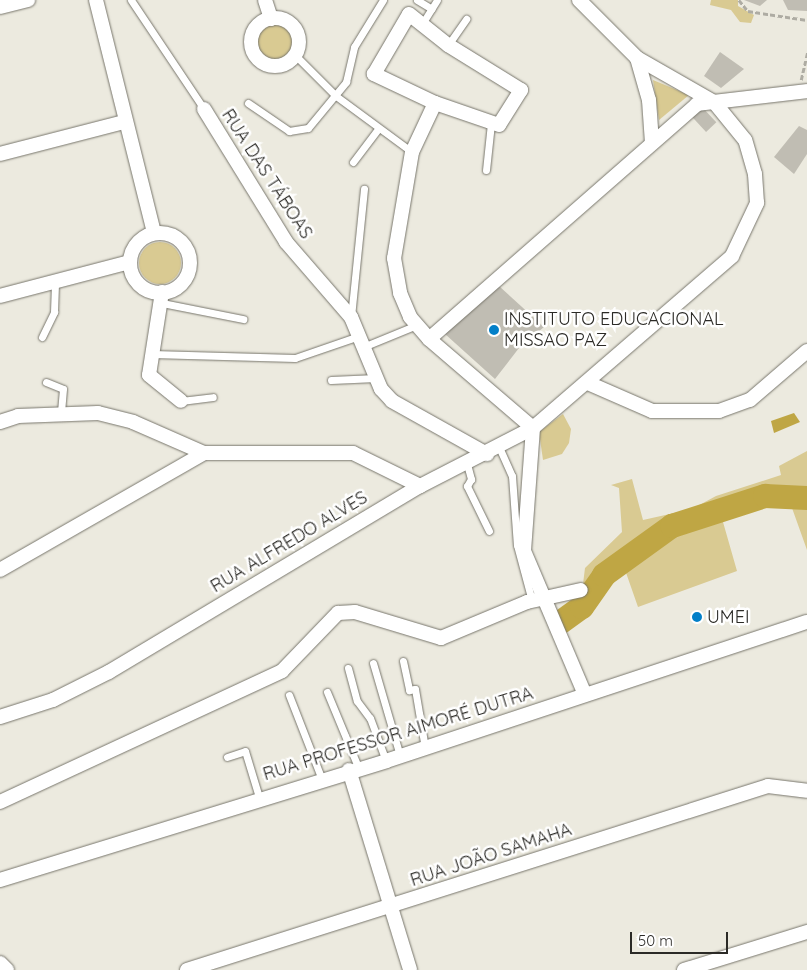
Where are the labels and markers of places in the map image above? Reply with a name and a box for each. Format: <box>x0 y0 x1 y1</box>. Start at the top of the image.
place label: INSTITUTO EDUCACIONAL MISSAO PAZ <box>504 309 724 352</box>
marker: INSTITUTO EDUCACIONAL MISSAO PAZ <box>488 324 500 336</box>
place label: UMEI <box>707 606 749 628</box>
marker: UMEI <box>691 611 703 623</box>

